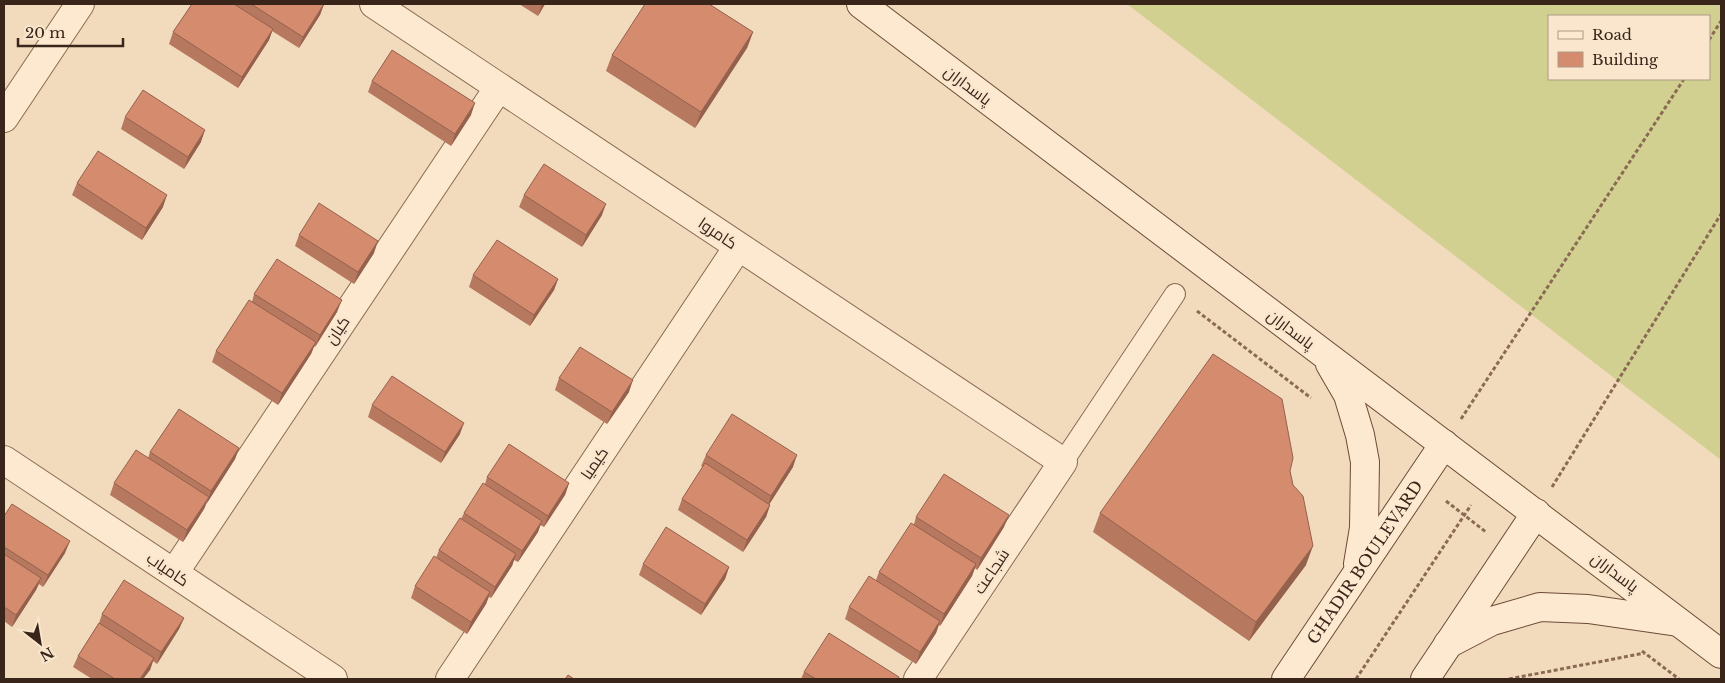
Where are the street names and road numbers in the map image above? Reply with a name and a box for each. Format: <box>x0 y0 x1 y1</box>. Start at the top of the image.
street label: پاسداران <box>939 61 996 111</box>
street label: کامروا <box>695 213 741 253</box>
street label: پاسداران <box>1262 305 1319 355</box>
street label: کیان <box>320 312 355 349</box>
street label: کیمیا <box>576 443 612 483</box>
street label: GHADIR BOULEVARD <box>1303 476 1427 648</box>
street label: شجاعت <box>969 545 1013 597</box>
street label: کامیاب <box>143 548 193 590</box>
street label: پاسداران <box>1586 548 1643 598</box>

